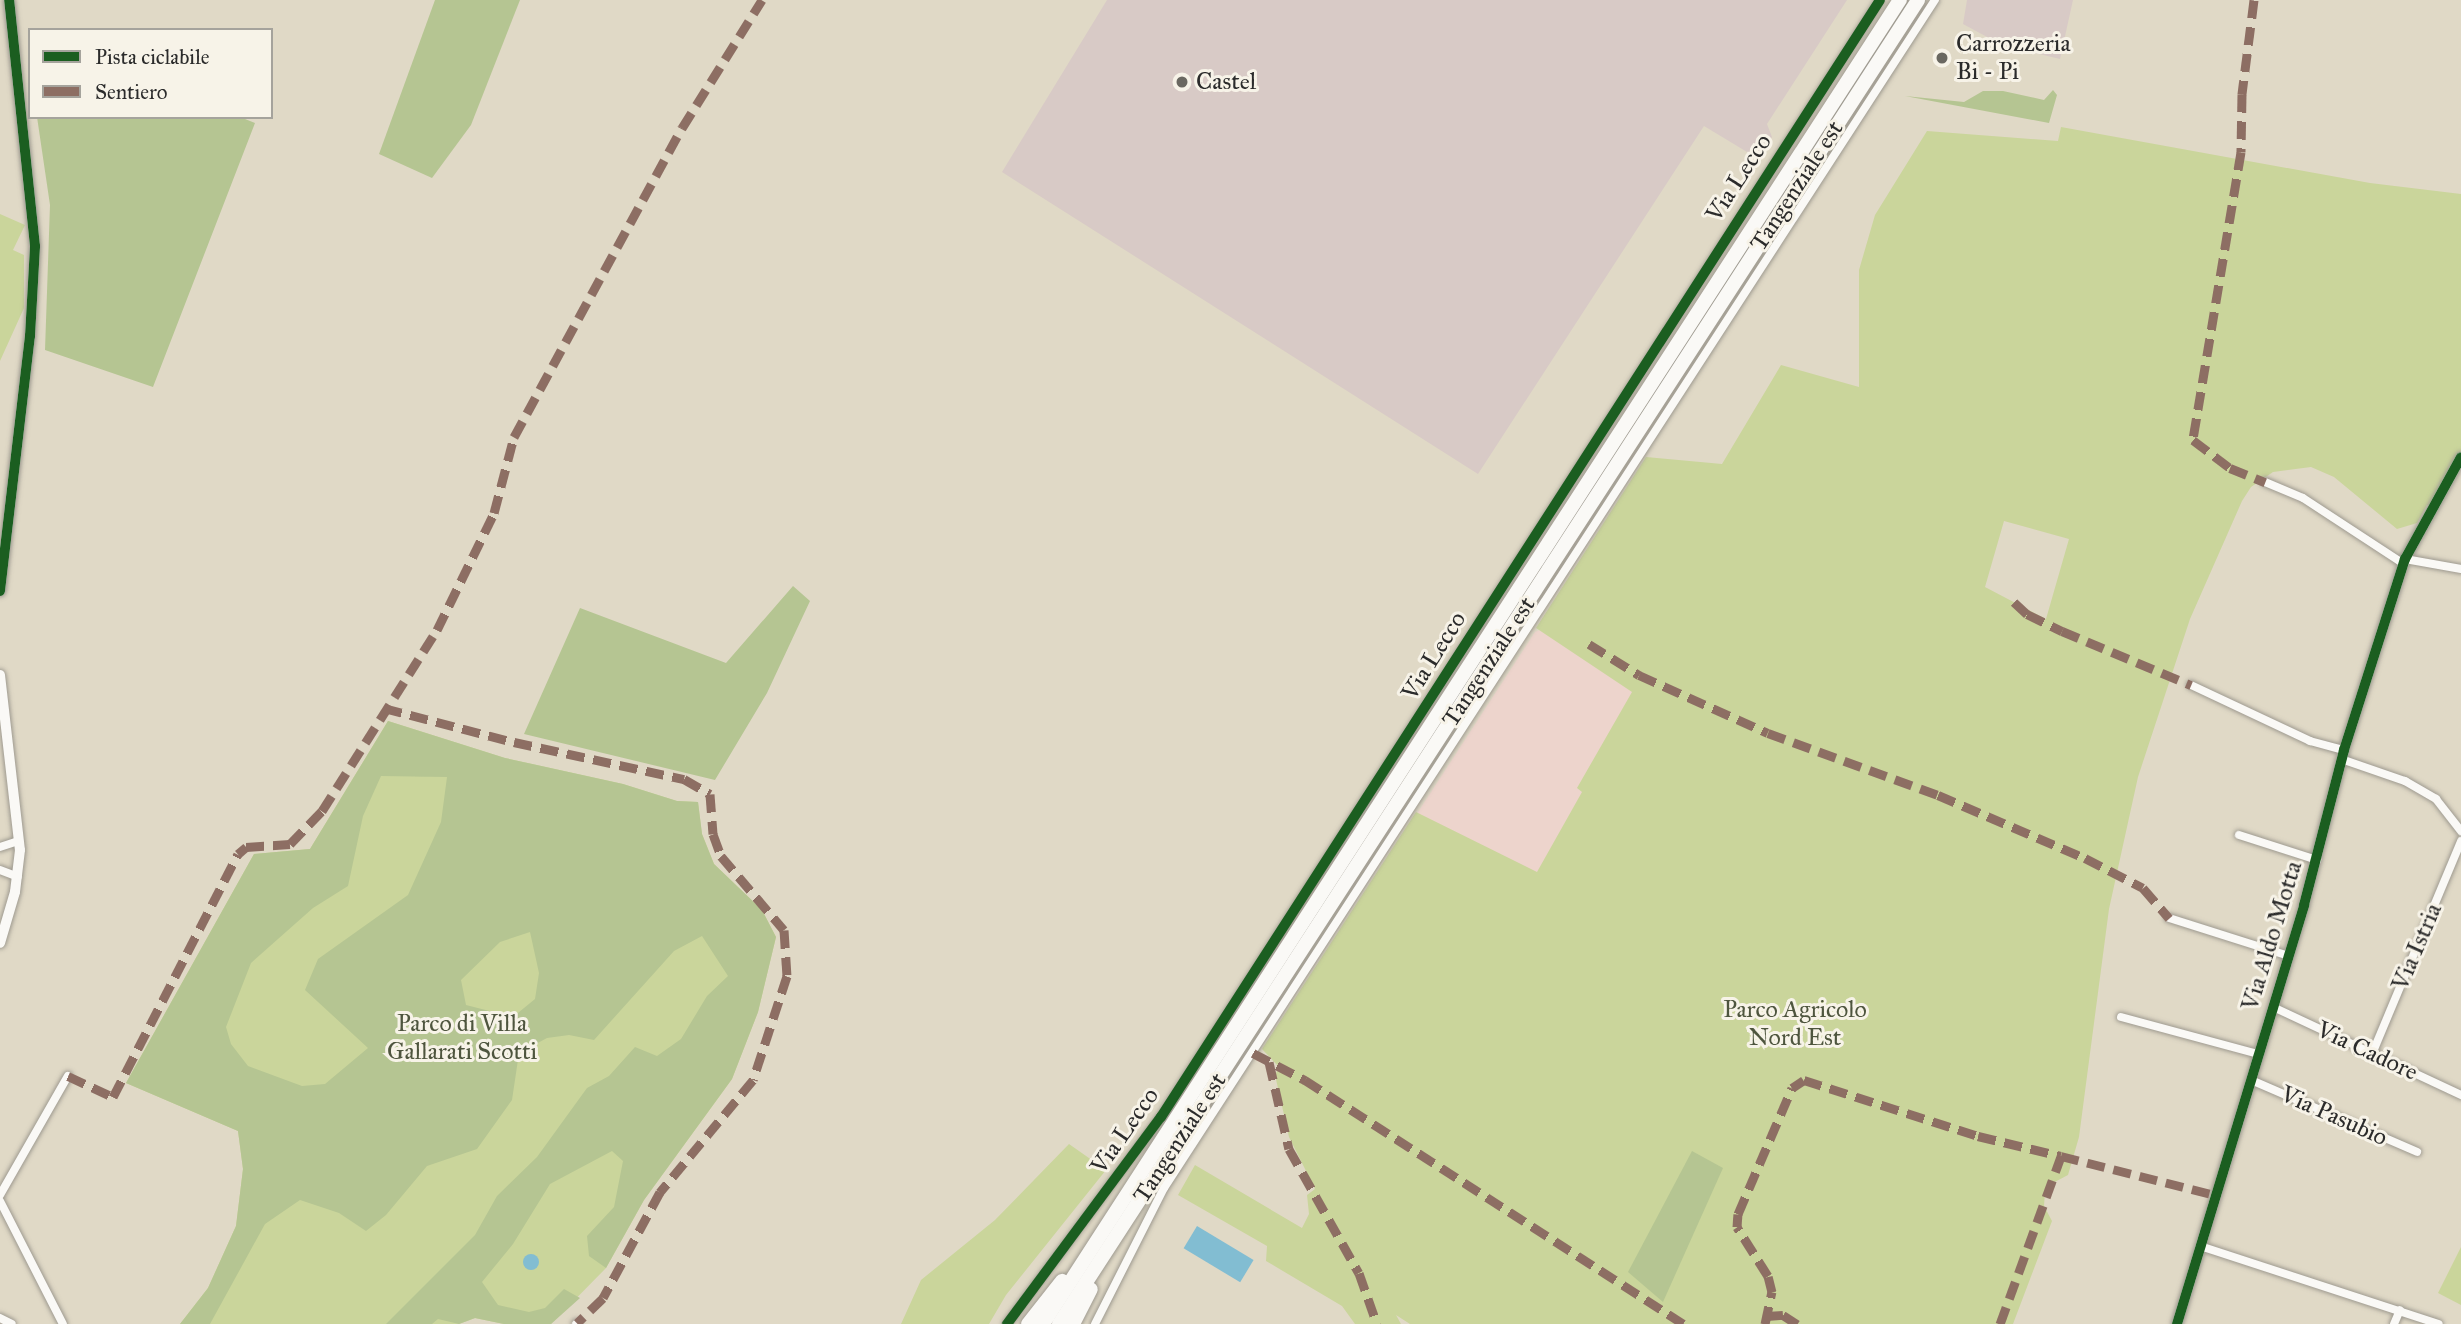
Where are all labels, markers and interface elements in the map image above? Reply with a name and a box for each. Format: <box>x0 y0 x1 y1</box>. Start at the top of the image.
legend <box>28 28 273 119</box>
place label: Carrozzeria Bi - Pi <box>1956 30 2071 86</box>
text: Pista ciclabile <box>95 44 210 70</box>
marker: Carrozzeria Bi - Pi <box>1934 50 1950 66</box>
place label: Castel <box>1196 68 1256 96</box>
marker: Castel <box>1174 74 1190 90</box>
text: Sentiero <box>95 79 167 105</box>
street label: Tangenziale est <box>1744 116 1850 256</box>
street label: Via Lecco <box>1700 129 1778 227</box>
street label: Tangenziale est <box>1436 592 1542 732</box>
street label: Via Lecco <box>1396 606 1472 706</box>
street label: Via Aldo Motta <box>2236 858 2308 1014</box>
street label: Via Istria <box>2386 899 2448 995</box>
park label: Parco Agricolo Nord Est <box>1723 996 1867 1052</box>
park label: Parco di Villa Gallarati Scotti <box>387 1010 537 1066</box>
street label: Via Cadore <box>2312 1015 2422 1087</box>
street label: Tangenziale est <box>1127 1068 1233 1208</box>
street label: Via Pasubio <box>2276 1080 2392 1152</box>
street label: Via Lecco <box>1085 1082 1165 1180</box>

